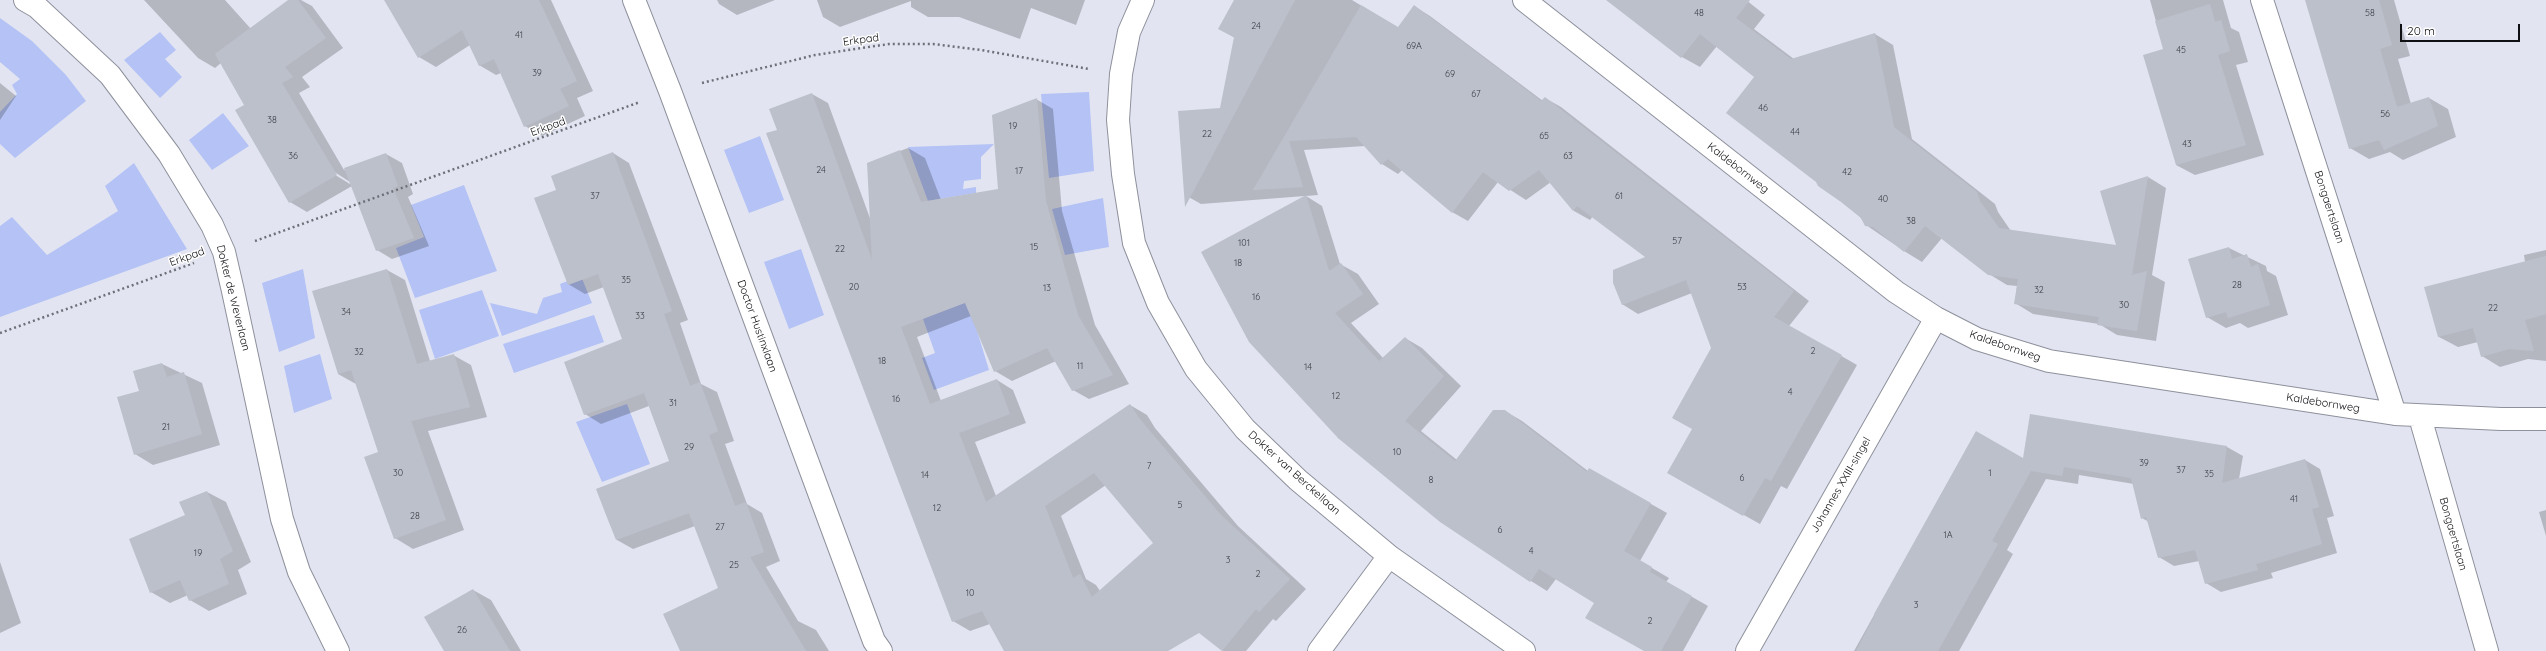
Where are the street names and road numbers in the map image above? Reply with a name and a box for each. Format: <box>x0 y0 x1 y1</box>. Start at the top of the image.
street label: Erkpad <box>842 31 880 49</box>
street label: Erkpad <box>529 115 567 139</box>
street label: Kaldebornweg <box>1705 140 1771 196</box>
street label: Bongaertslaan <box>2311 169 2347 245</box>
street label: Dokter de Weverlaan <box>213 244 253 352</box>
street label: Erkpad <box>168 245 206 269</box>
street label: Doctor Hustinxlaan <box>734 278 780 374</box>
street label: Kaldebornweg <box>1968 328 2042 364</box>
street label: Kaldebornweg <box>2285 391 2361 415</box>
street label: Dokter van Berckellaan <box>1245 428 1343 518</box>
street label: Johannes XXIII-singel <box>1808 435 1874 535</box>
street label: Bongaertslaan <box>2436 496 2470 572</box>

